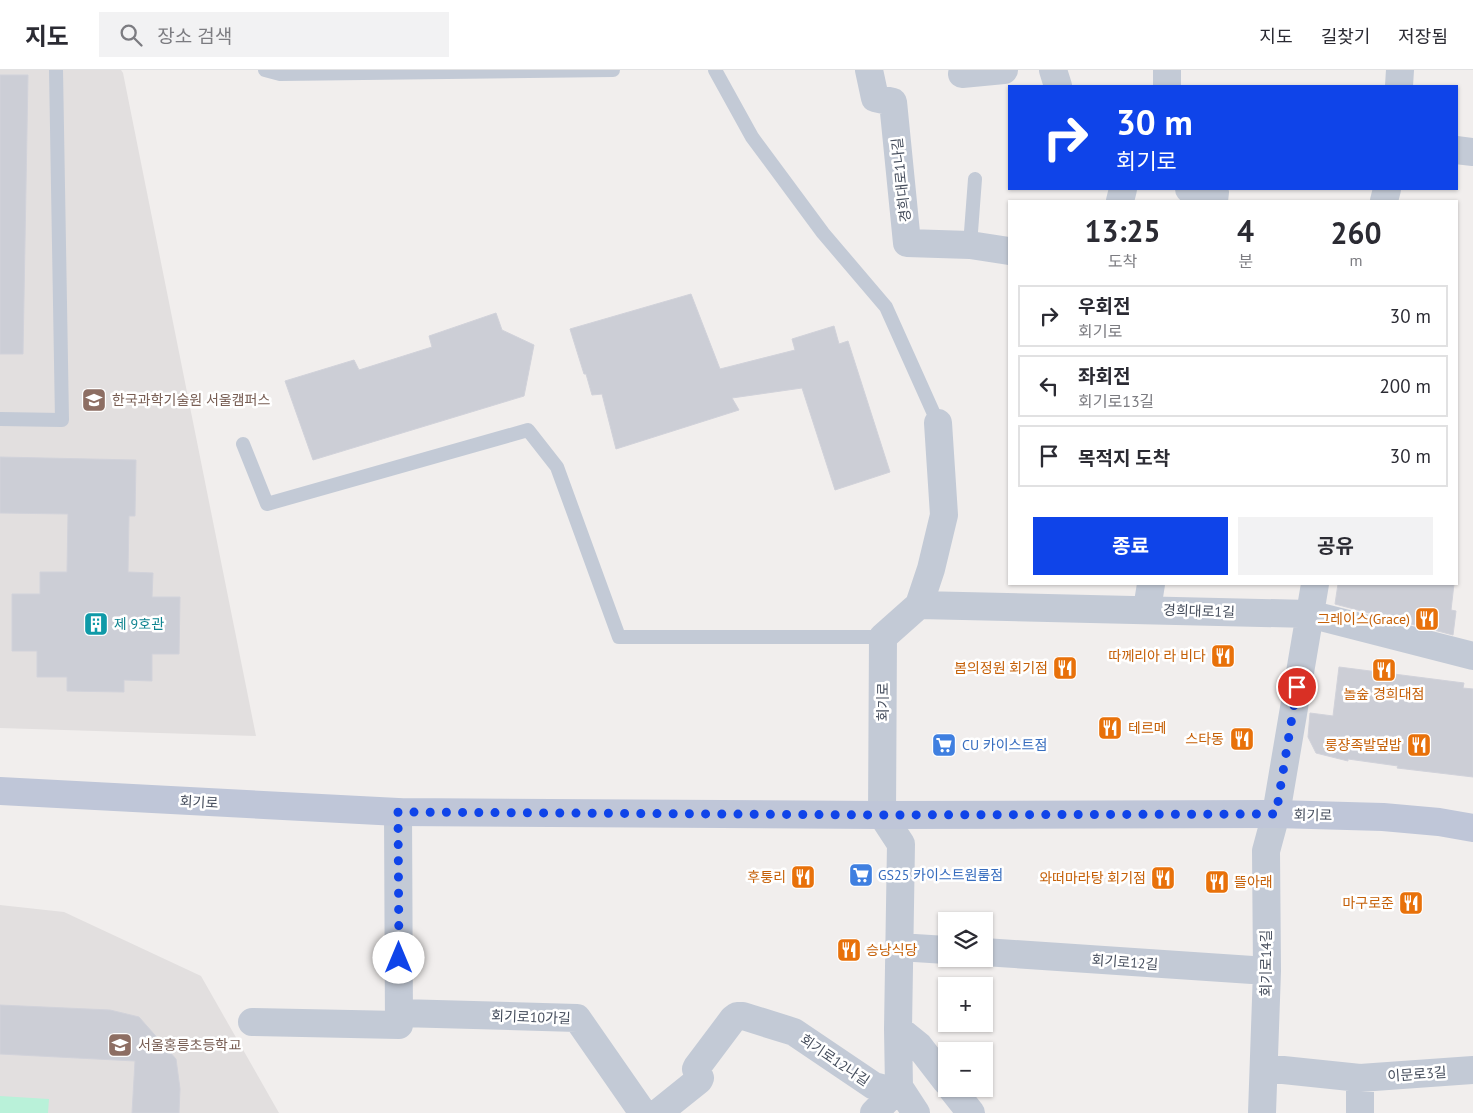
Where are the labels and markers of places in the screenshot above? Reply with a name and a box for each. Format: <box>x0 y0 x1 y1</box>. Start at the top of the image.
school or university icon: 한국과학기술원 서울캠퍼스 <box>81 387 107 413</box>
place label: 한국과학기술원 서울캠퍼스 <box>112 391 270 409</box>
restaurant icon: 그레이스(Grace) <box>1414 606 1440 632</box>
place label: 그레이스(Grace) <box>1317 610 1410 628</box>
building icon: 제 9호관 <box>83 611 109 637</box>
place label: 제 9호관 <box>114 615 164 633</box>
restaurant icon: 따께리아 라 비다 <box>1210 643 1236 669</box>
place label: 따께리아 라 비다 <box>1108 647 1206 665</box>
restaurant icon: 봄의정원 회기점 <box>1052 655 1078 681</box>
restaurant icon: 놀숲 경희대점 <box>1371 657 1397 683</box>
place label: 봄의정원 회기점 <box>954 659 1048 677</box>
pin <box>1276 666 1318 708</box>
place label: 놀숲 경희대점 <box>1343 685 1425 703</box>
restaurant icon: 테르메 <box>1097 715 1123 741</box>
place label: 테르메 <box>1128 719 1167 737</box>
restaurant icon: 스타동 <box>1229 726 1255 752</box>
place label: 스타동 <box>1185 730 1224 748</box>
supermarket icon: CU 카이스트점 <box>931 732 957 758</box>
restaurant icon: 룽쟝족발덮밥 <box>1406 732 1432 758</box>
place label: CU 카이스트점 <box>962 736 1047 754</box>
place label: 룽쟝족발덮밥 <box>1325 736 1402 754</box>
supermarket icon: GS25 카이스트원룸점 <box>848 862 874 888</box>
restaurant icon: 후퉁리 <box>790 864 816 890</box>
restaurant icon: 와떠마라탕 회기점 <box>1150 865 1176 891</box>
place label: GS25 카이스트원룸점 <box>878 866 1003 884</box>
place label: 후퉁리 <box>747 868 786 886</box>
place label: 와떠마라탕 회기점 <box>1039 869 1146 887</box>
restaurant icon: 뜰아래 <box>1204 869 1230 895</box>
place label: 뜰아래 <box>1234 873 1273 891</box>
restaurant icon: 마구로준 <box>1398 890 1424 916</box>
place label: 마구로준 <box>1342 894 1394 912</box>
restaurant icon: 승낭식당 <box>836 937 862 963</box>
place label: 승낭식당 <box>866 941 918 959</box>
school or university icon: 서울홍릉초등학교 <box>107 1032 133 1058</box>
place label: 서울홍릉초등학교 <box>138 1036 241 1054</box>

